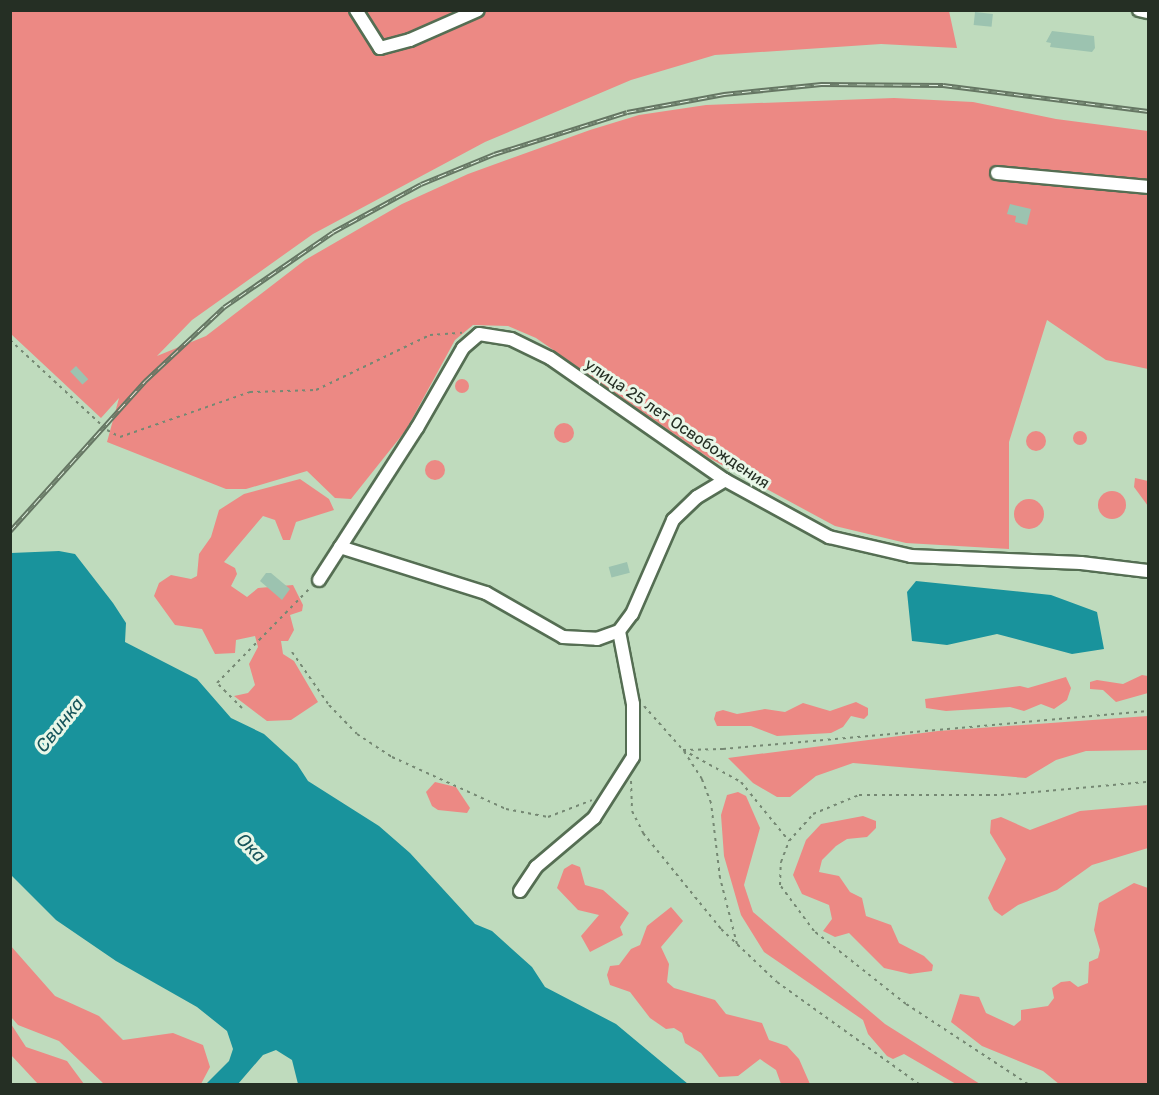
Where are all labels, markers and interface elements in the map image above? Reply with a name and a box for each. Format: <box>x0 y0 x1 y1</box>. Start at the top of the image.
street label: улица 25 лет Освобождения <box>581 355 773 493</box>
water label: Свинка <box>31 693 89 757</box>
water label: Ока <box>232 829 270 867</box>

